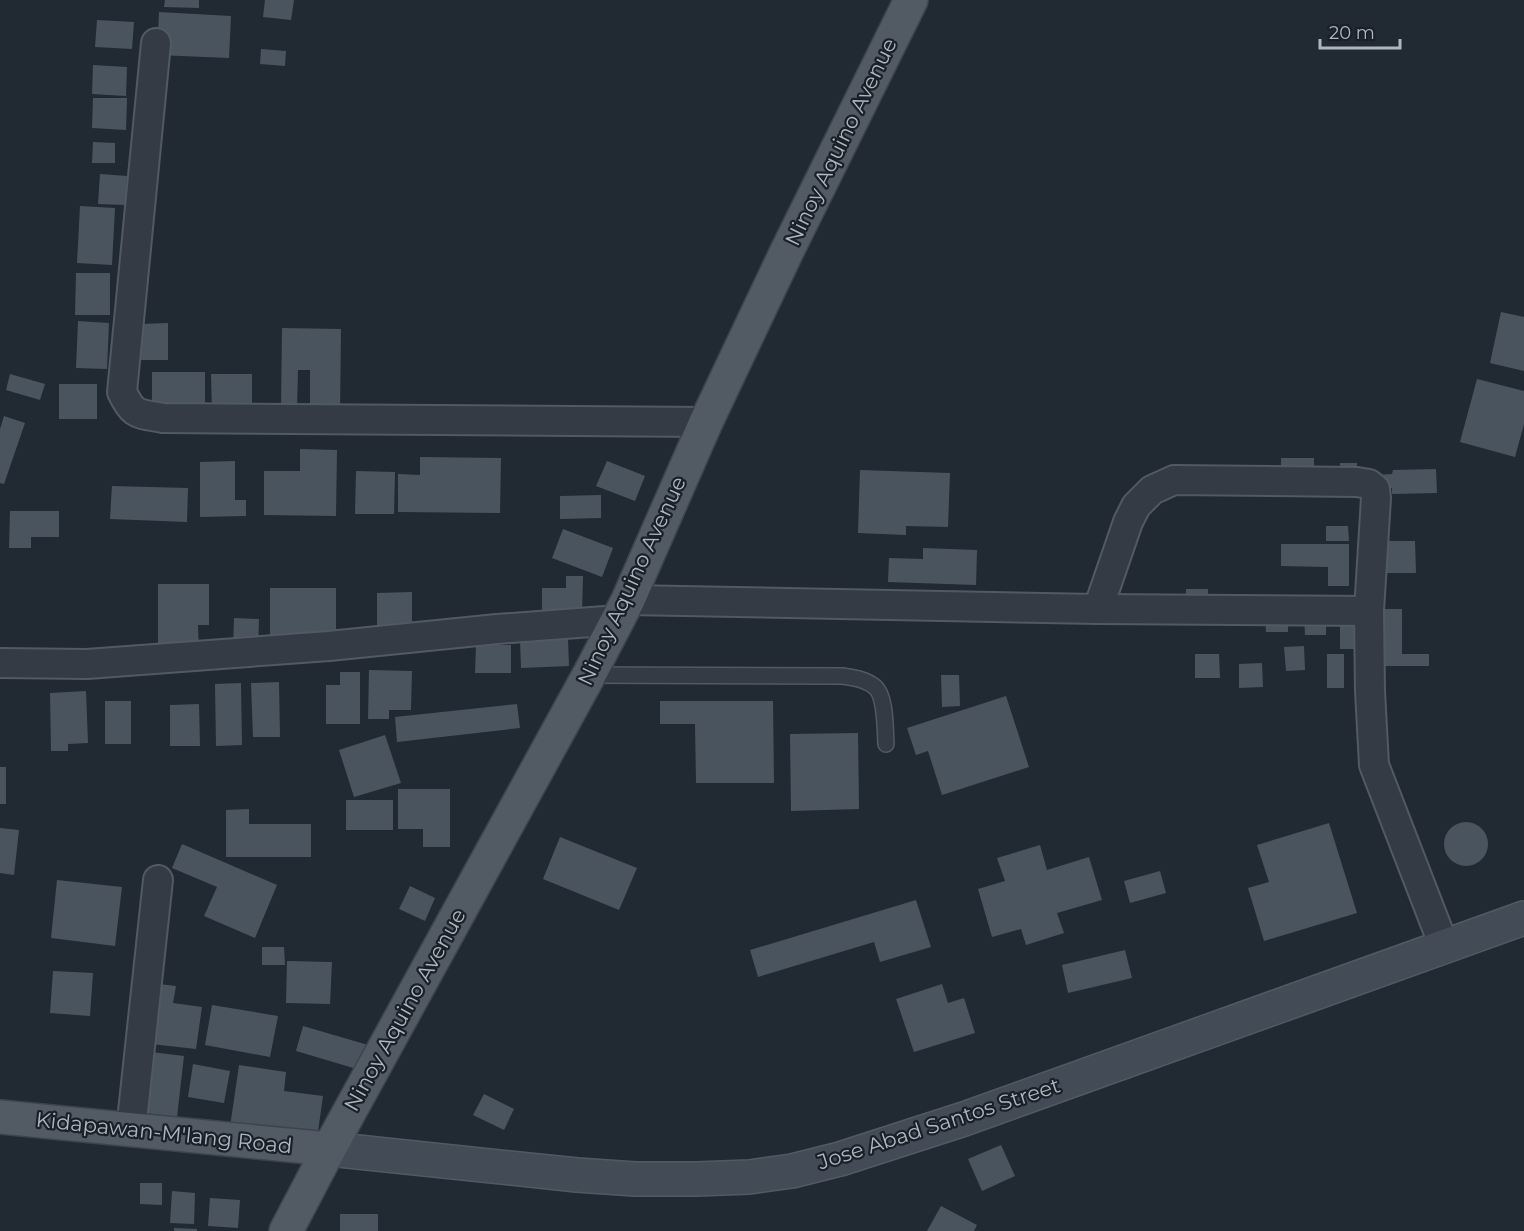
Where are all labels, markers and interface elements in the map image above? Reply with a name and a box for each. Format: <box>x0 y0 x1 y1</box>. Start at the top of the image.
scale bar <box>1320 12 1400 50</box>
text: 20 m <box>1329 22 1375 44</box>
street label: Ninoy Aquino Avenue <box>779 34 902 250</box>
street label: Ninoy Aquino Avenue <box>572 472 691 689</box>
street label: Ninoy Aquino Avenue <box>338 904 471 1115</box>
street label: Jose Abad Santos Street <box>813 1072 1063 1175</box>
street label: Kidapawan-M'lang Road <box>35 1107 293 1158</box>

